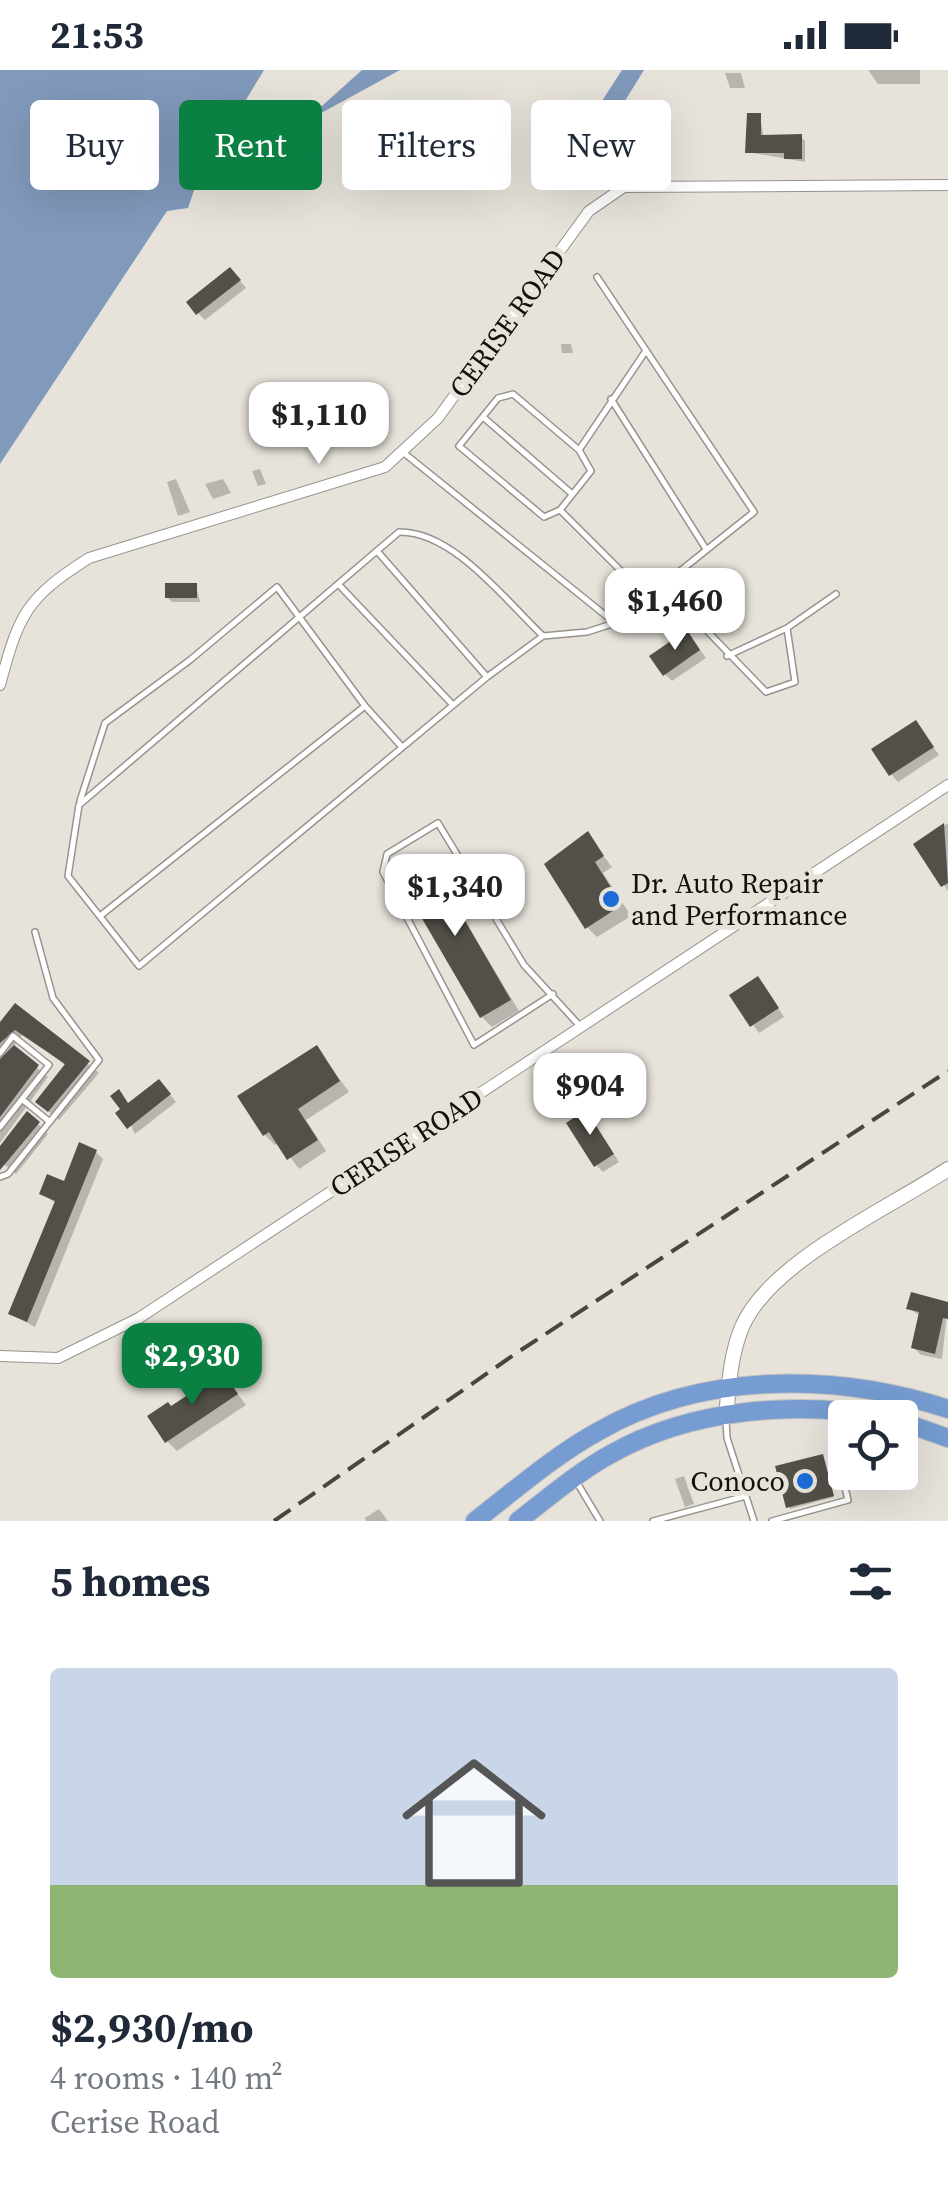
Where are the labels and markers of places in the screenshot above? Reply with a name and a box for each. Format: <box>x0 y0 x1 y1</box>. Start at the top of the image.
pin: $1,110 <box>238 382 400 467</box>
pin: $1,460 <box>594 568 756 653</box>
pin: $1,340 <box>374 854 536 939</box>
place label: Dr. Auto Repair and Performance <box>631 864 848 934</box>
marker: Dr. Auto Repair and Performance <box>600 888 622 910</box>
pin: $904 <box>531 1053 649 1138</box>
pin: $2,930 <box>111 1323 273 1408</box>
place label: Conoco <box>691 1462 785 1500</box>
marker: Conoco <box>794 1470 816 1492</box>

